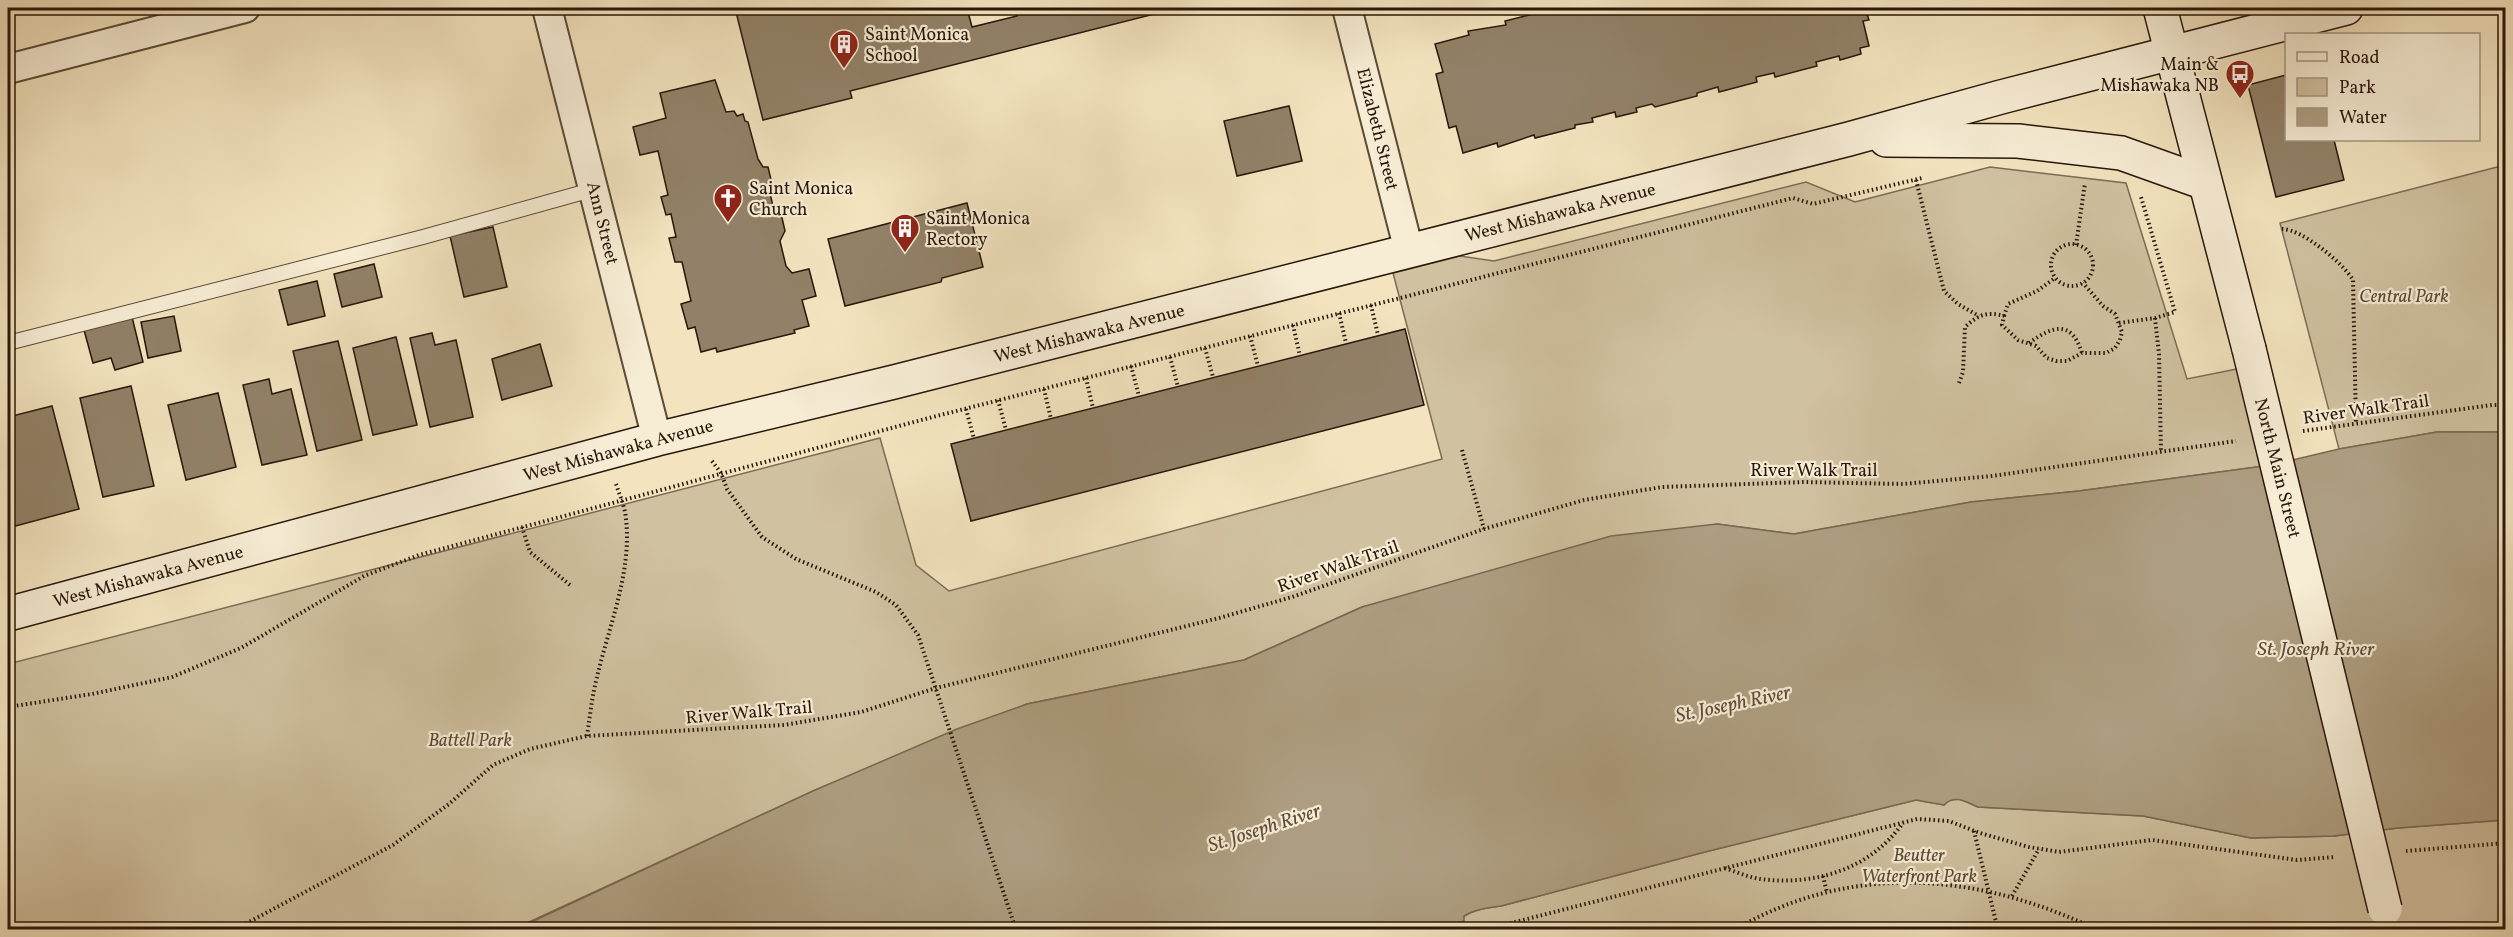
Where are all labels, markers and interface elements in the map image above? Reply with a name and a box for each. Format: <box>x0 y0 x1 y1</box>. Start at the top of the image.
place label: Saint Monica School <box>865 23 969 69</box>
building icon: Saint Monica School <box>828 28 860 70</box>
legend <box>2285 33 2480 141</box>
text: Road <box>2339 46 2380 71</box>
place label: Main & Mishawaka NB <box>2100 53 2219 99</box>
bus stop icon: Main & Mishawaka NB <box>2224 58 2256 100</box>
street label: Elizabeth Street <box>1349 65 1404 193</box>
text: Park <box>2339 76 2376 101</box>
text: Water <box>2339 106 2387 131</box>
place label: Saint Monica Church <box>749 177 853 223</box>
street label: West Mishawaka Avenue <box>1462 178 1658 249</box>
street label: Ann Street <box>579 179 624 268</box>
church icon: Saint Monica Church <box>712 182 744 224</box>
place label: Saint Monica Rectory <box>926 207 1030 253</box>
building icon: Saint Monica Rectory <box>889 212 921 254</box>
park label: Central Park <box>2359 285 2449 310</box>
street label: West Mishawaka Avenue <box>991 299 1187 370</box>
street label: River Walk Trail <box>2301 389 2431 432</box>
street label: North Main Street <box>2247 396 2306 541</box>
street label: West Mishawaka Avenue <box>521 414 716 489</box>
street label: River Walk Trail <box>1750 459 1878 484</box>
street label: River Walk Trail <box>1274 535 1403 600</box>
street label: West Mishawaka Avenue <box>51 540 246 615</box>
water label: St. Joseph River <box>2258 636 2375 664</box>
water label: St. Joseph River <box>1673 679 1794 731</box>
street label: River Walk Trail <box>685 695 814 731</box>
park label: Battell Park <box>428 729 512 754</box>
water label: St. Joseph River <box>1205 797 1325 860</box>
park label: Beutter Waterfront Park <box>1861 844 1977 890</box>

